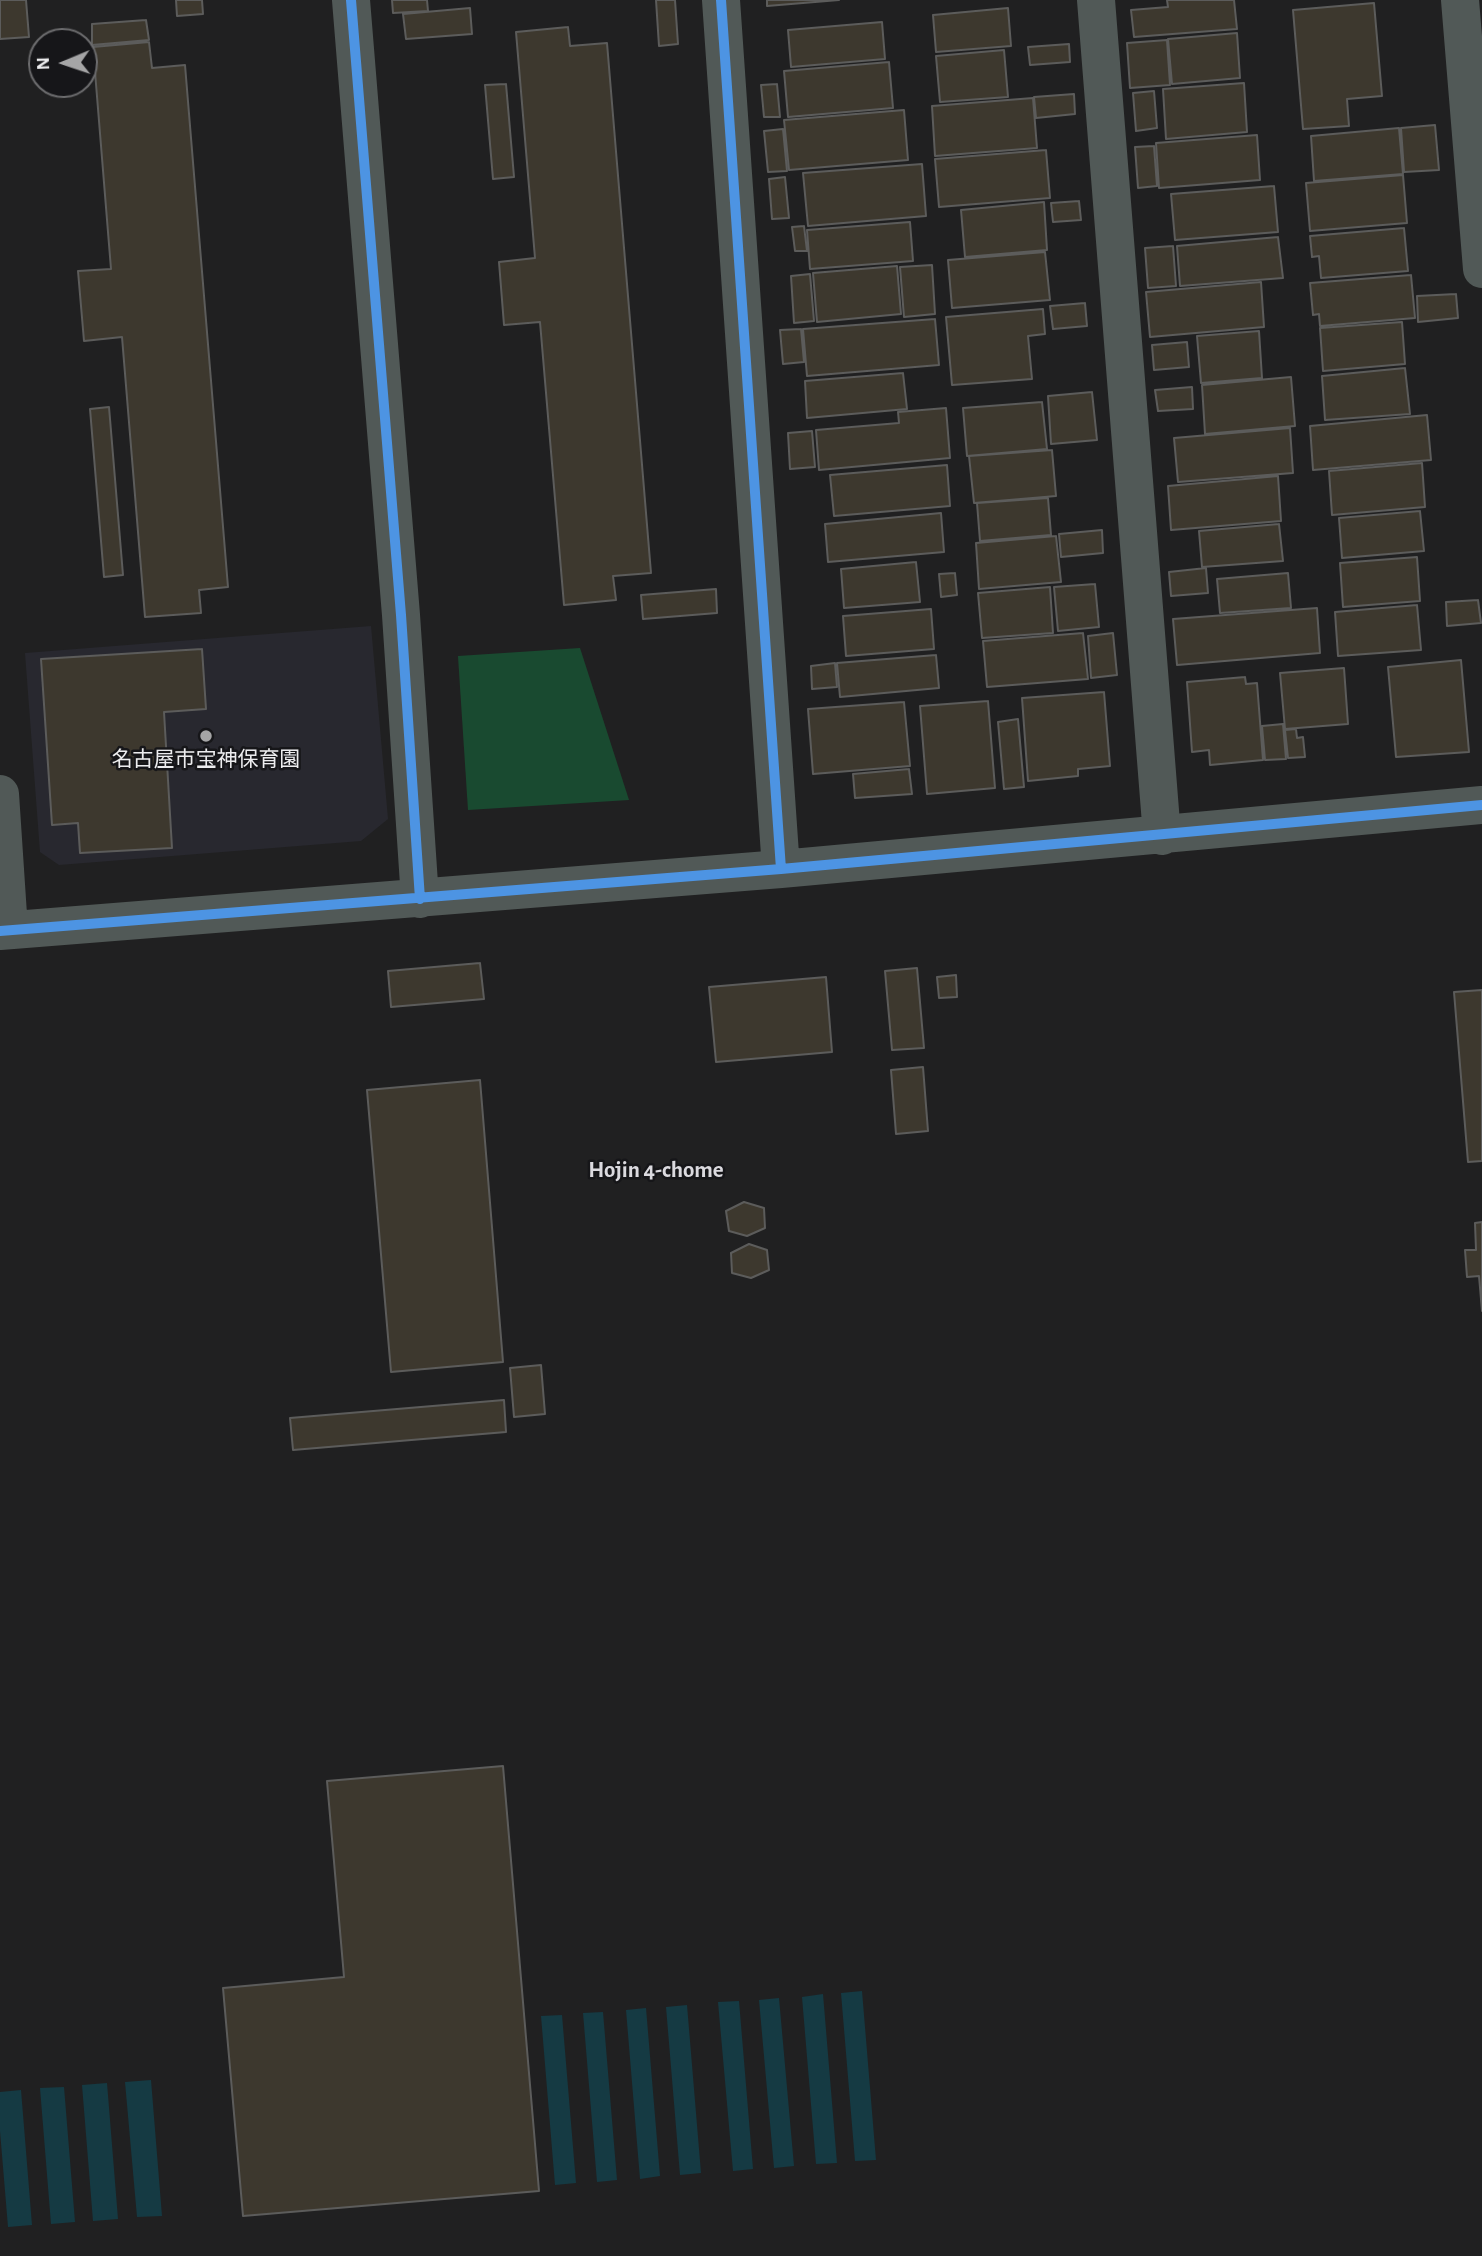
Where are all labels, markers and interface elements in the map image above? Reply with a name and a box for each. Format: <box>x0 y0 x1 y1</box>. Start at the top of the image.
north arrow <box>28 28 98 98</box>
text: N <box>34 57 53 71</box>
marker: 名古屋市宝神保育園 <box>198 728 214 744</box>
place label: 名古屋市宝神保育園 <box>112 747 300 773</box>
district label: Hojin 4-chome <box>588 1156 724 1184</box>

